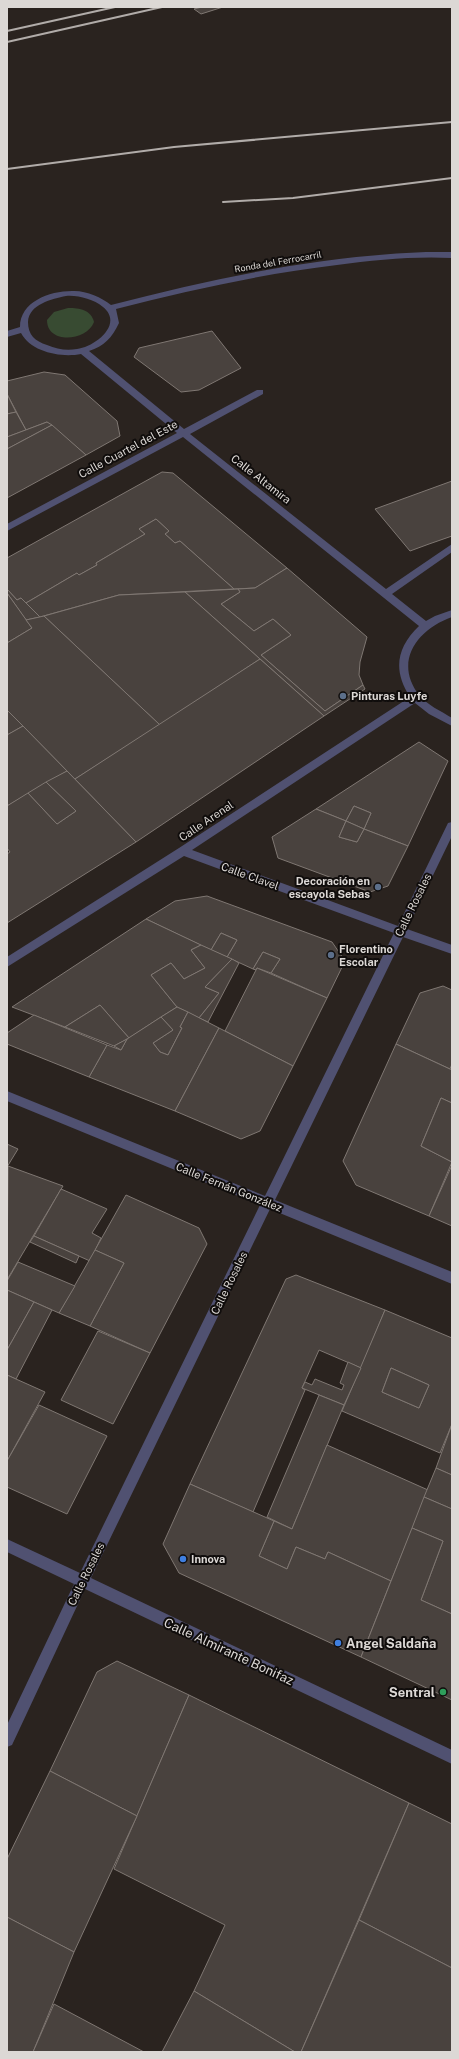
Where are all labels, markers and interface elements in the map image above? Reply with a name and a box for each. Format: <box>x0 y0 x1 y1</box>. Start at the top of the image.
street label: Ronda del Ferrocarril <box>234 248 323 275</box>
street label: Calle Cuartel del Este <box>76 418 180 480</box>
street label: Calle Altamira <box>229 452 293 506</box>
place label: Pinturas Luyfe <box>351 690 427 702</box>
marker: Pinturas Luyfe <box>338 691 348 701</box>
street label: Calle Arenal <box>177 799 235 843</box>
street label: Calle Clavel <box>220 860 280 892</box>
street label: Calle Rosales <box>393 871 434 938</box>
place label: Decoración en escayola Sebas <box>289 875 370 900</box>
marker: Decoración en escayola Sebas <box>373 882 383 892</box>
place label: Florentino Escolar <box>339 943 393 968</box>
marker: Florentino Escolar <box>326 950 336 960</box>
street label: Calle Fernán González <box>174 1160 284 1214</box>
street label: Calle Rosales <box>209 1249 250 1316</box>
street label: Calle Rosales <box>66 1540 107 1607</box>
place label: Innova <box>191 1553 225 1565</box>
marker: Innova <box>178 1554 188 1564</box>
street label: Calle Almirante Bonifaz <box>161 1615 296 1688</box>
place label: Angel Saldaña <box>346 1636 436 1651</box>
marker: Angel Saldaña <box>333 1638 343 1648</box>
place label: Sentral <box>389 1685 435 1700</box>
marker: Sentral <box>438 1687 448 1697</box>

